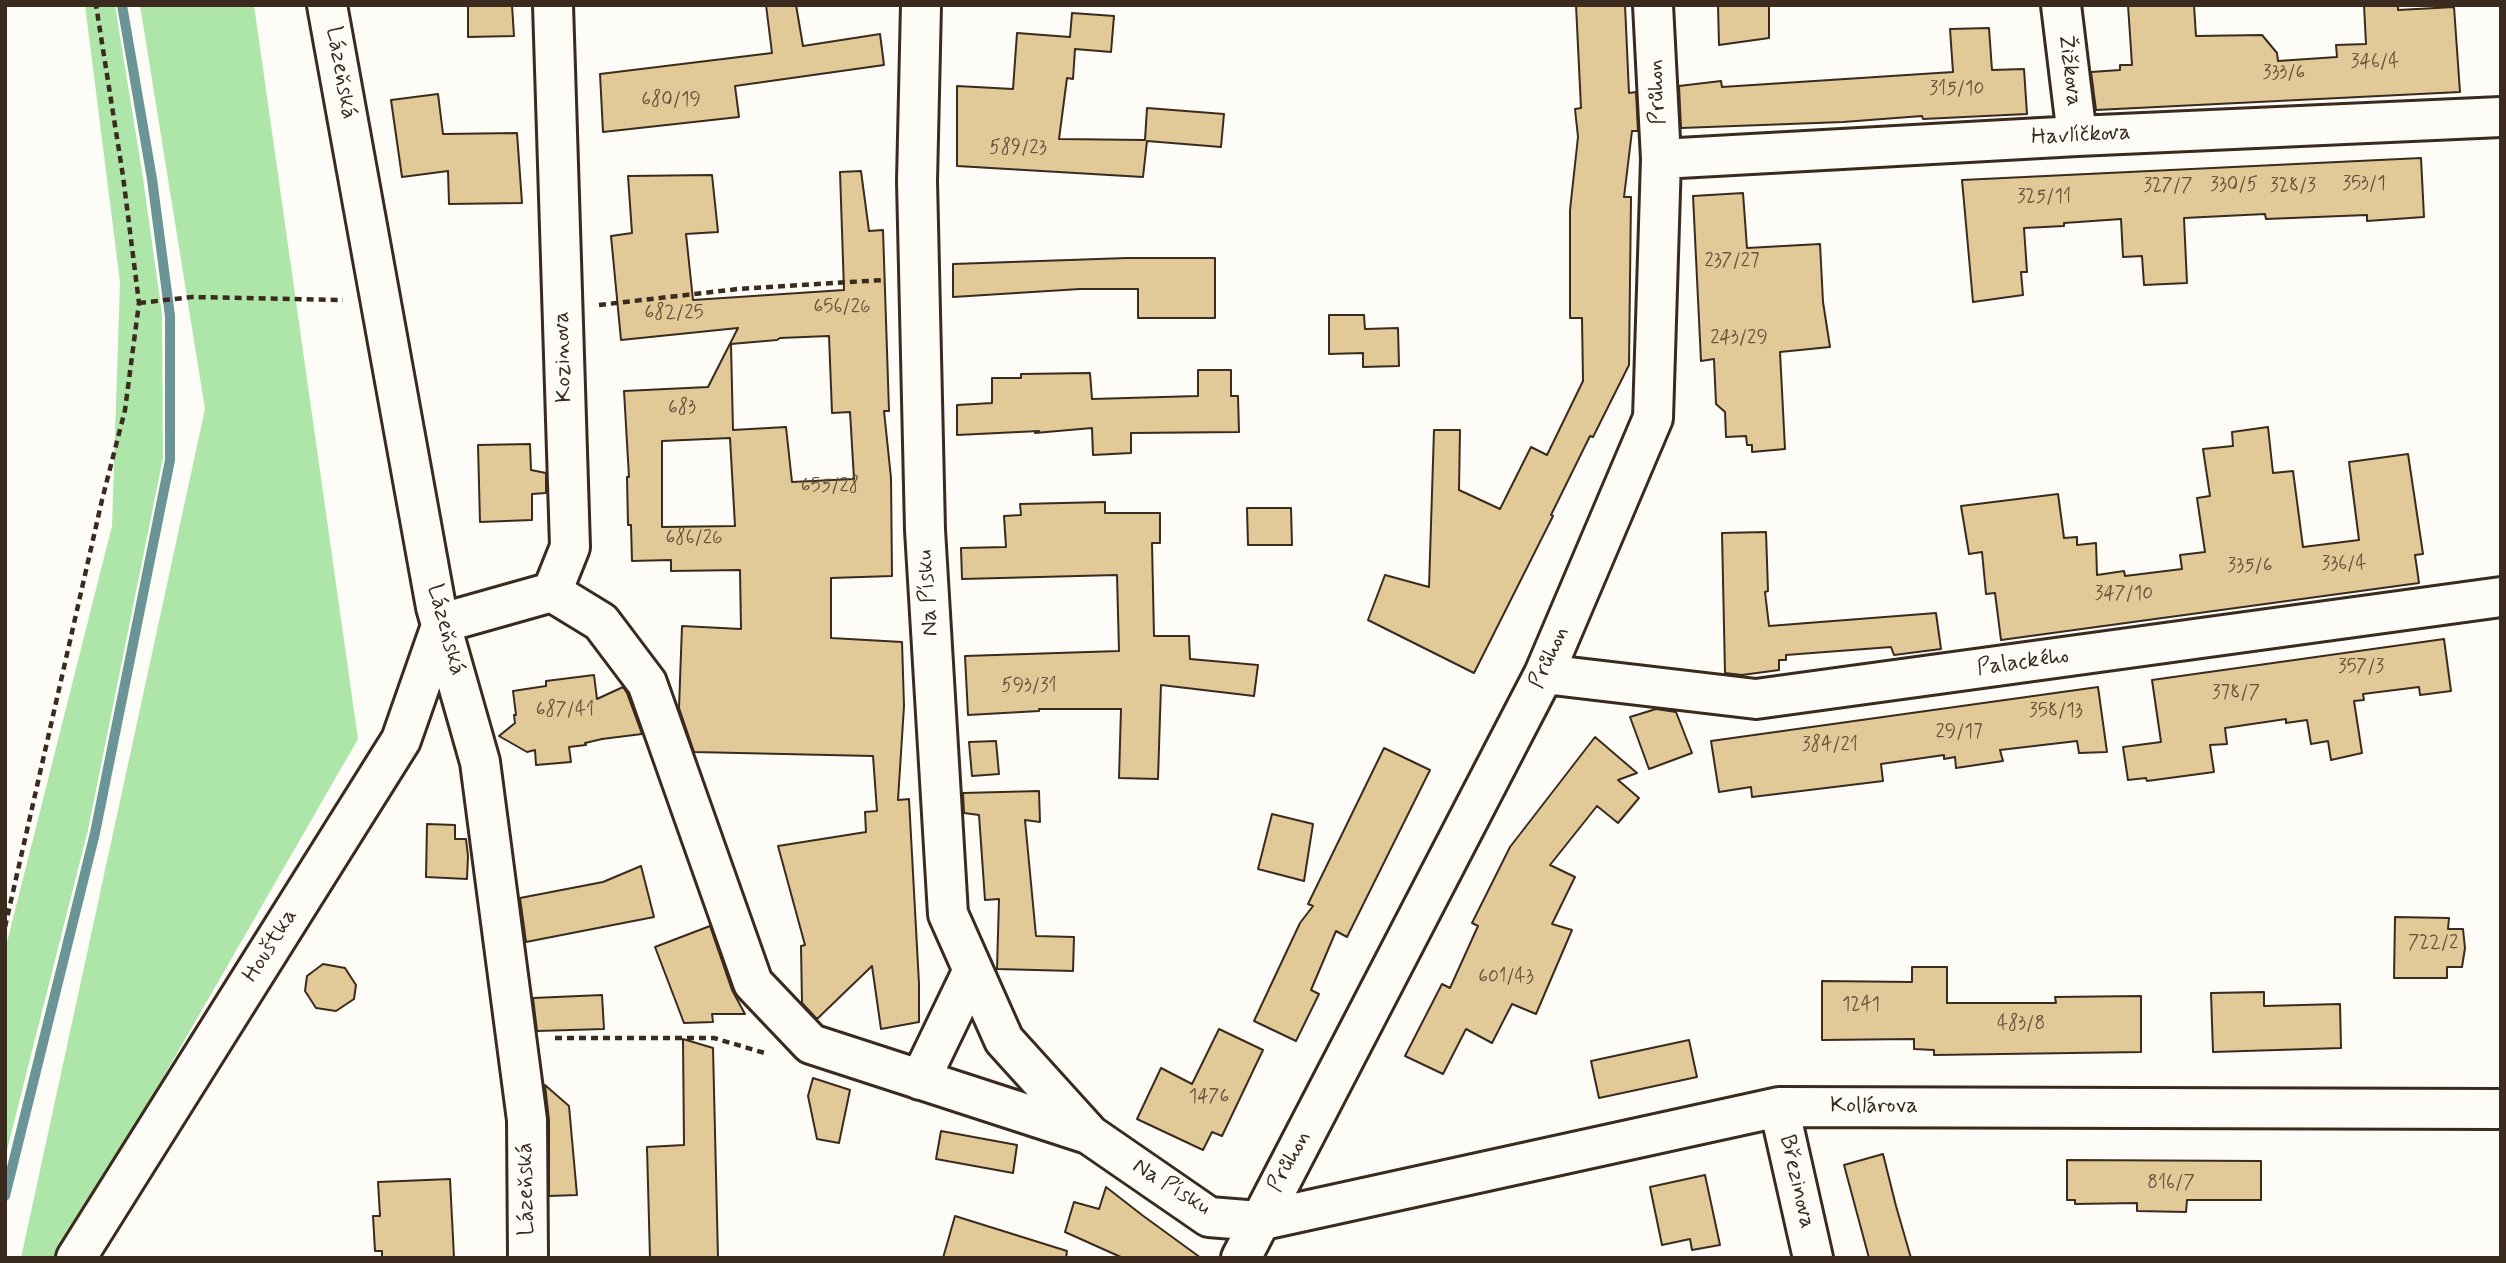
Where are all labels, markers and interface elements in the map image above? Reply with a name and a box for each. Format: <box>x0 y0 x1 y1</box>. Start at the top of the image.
street label: Lázeňská <box>318 25 362 121</box>
street label: Žižkova <box>2051 34 2087 108</box>
house number: 346/4 <box>2351 52 2399 74</box>
street label: Průhon <box>1643 59 1673 125</box>
house number: 333/6 <box>2263 63 2305 85</box>
house number: 315/10 <box>1930 79 1984 101</box>
house number: 680/19 <box>641 90 701 112</box>
street label: Havlíčkova <box>2030 120 2132 152</box>
house number: 589/23 <box>989 138 1047 160</box>
house number: 353/1 <box>2342 174 2386 196</box>
house number: 330/5 <box>2210 175 2258 197</box>
house number: 327/7 <box>2143 176 2193 198</box>
house number: 328/3 <box>2270 176 2316 198</box>
house number: 325/11 <box>2017 187 2071 209</box>
house number: 237/27 <box>1704 251 1760 273</box>
house number: 656/26 <box>814 297 870 319</box>
house number: 682/25 <box>644 303 704 325</box>
street label: Kozinova <box>549 311 579 403</box>
house number: 243/29 <box>1710 328 1768 350</box>
house number: 683 <box>668 398 696 420</box>
house number: 655/28 <box>801 476 859 498</box>
house number: 686/26 <box>665 528 723 550</box>
street label: Na Písku <box>912 549 946 637</box>
house number: 336/4 <box>2322 554 2366 576</box>
house number: 335/6 <box>2227 556 2273 578</box>
street label: Lázeňská <box>420 581 470 679</box>
house number: 347/10 <box>2095 584 2153 606</box>
street label: Průhon <box>1524 622 1576 694</box>
street label: Palackého <box>1975 643 2071 683</box>
house number: 357/3 <box>2338 657 2384 679</box>
house number: 593/31 <box>1001 676 1057 698</box>
house number: 378/7 <box>2212 683 2260 705</box>
house number: 687/41 <box>536 700 594 722</box>
house number: 358/13 <box>2029 701 2083 723</box>
house number: 29/17 <box>1936 722 1982 744</box>
house number: 384/21 <box>1802 735 1858 757</box>
street label: Houštka <box>238 904 304 988</box>
house number: 722/2 <box>2408 933 2458 955</box>
house number: 601/43 <box>1478 967 1534 989</box>
house number: 1241 <box>1842 995 1880 1017</box>
house number: 483/8 <box>1997 1014 2045 1036</box>
house number: 1476 <box>1189 1087 1229 1109</box>
street label: Kollárova <box>1830 1093 1918 1121</box>
street label: Průhon <box>1262 1127 1318 1197</box>
street label: Březinova <box>1772 1132 1820 1232</box>
street label: Lázeňská <box>512 1142 542 1236</box>
street label: Na Písku <box>1127 1153 1215 1223</box>
house number: 816/7 <box>2147 1173 2195 1195</box>

